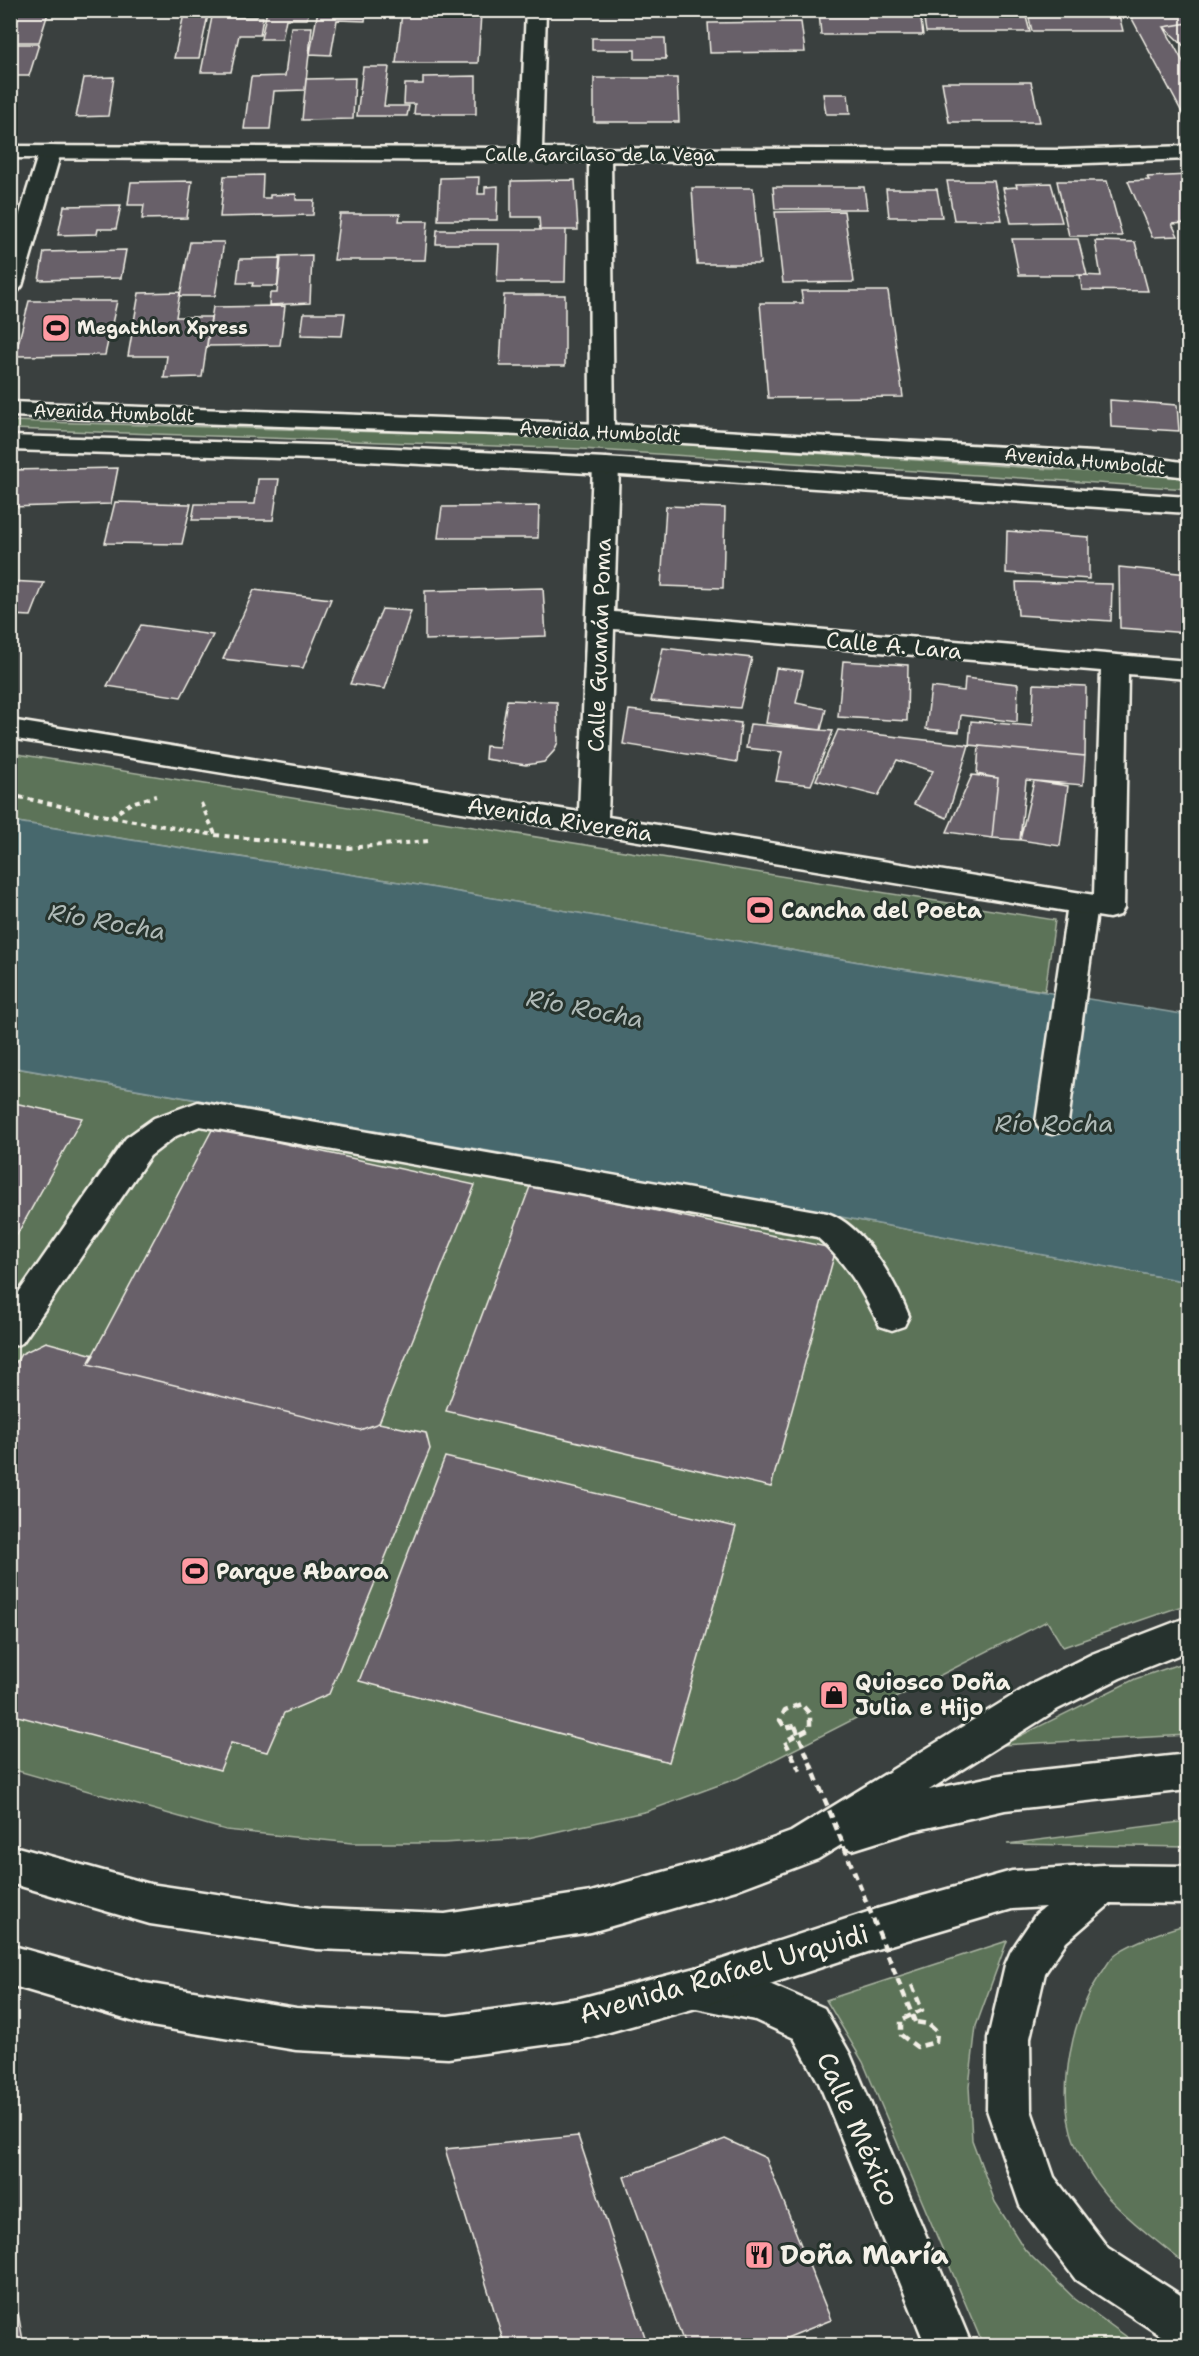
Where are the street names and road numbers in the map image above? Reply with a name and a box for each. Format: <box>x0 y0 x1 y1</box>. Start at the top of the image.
street label: Calle Garcilaso de la Vega <box>485 143 715 167</box>
street label: Avenida Humboldt <box>33 398 195 428</box>
street label: Avenida Humboldt <box>519 416 681 448</box>
street label: Avenida Humboldt <box>1004 442 1167 480</box>
street label: Calle Guamán Poma <box>581 537 618 752</box>
street label: Calle A. Lara <box>825 625 963 666</box>
street label: Avenida Rivereña <box>465 791 655 848</box>
street label: Avenida Rafael Urquidi <box>575 1914 873 2033</box>
street label: Calle México <box>808 2046 909 2212</box>

